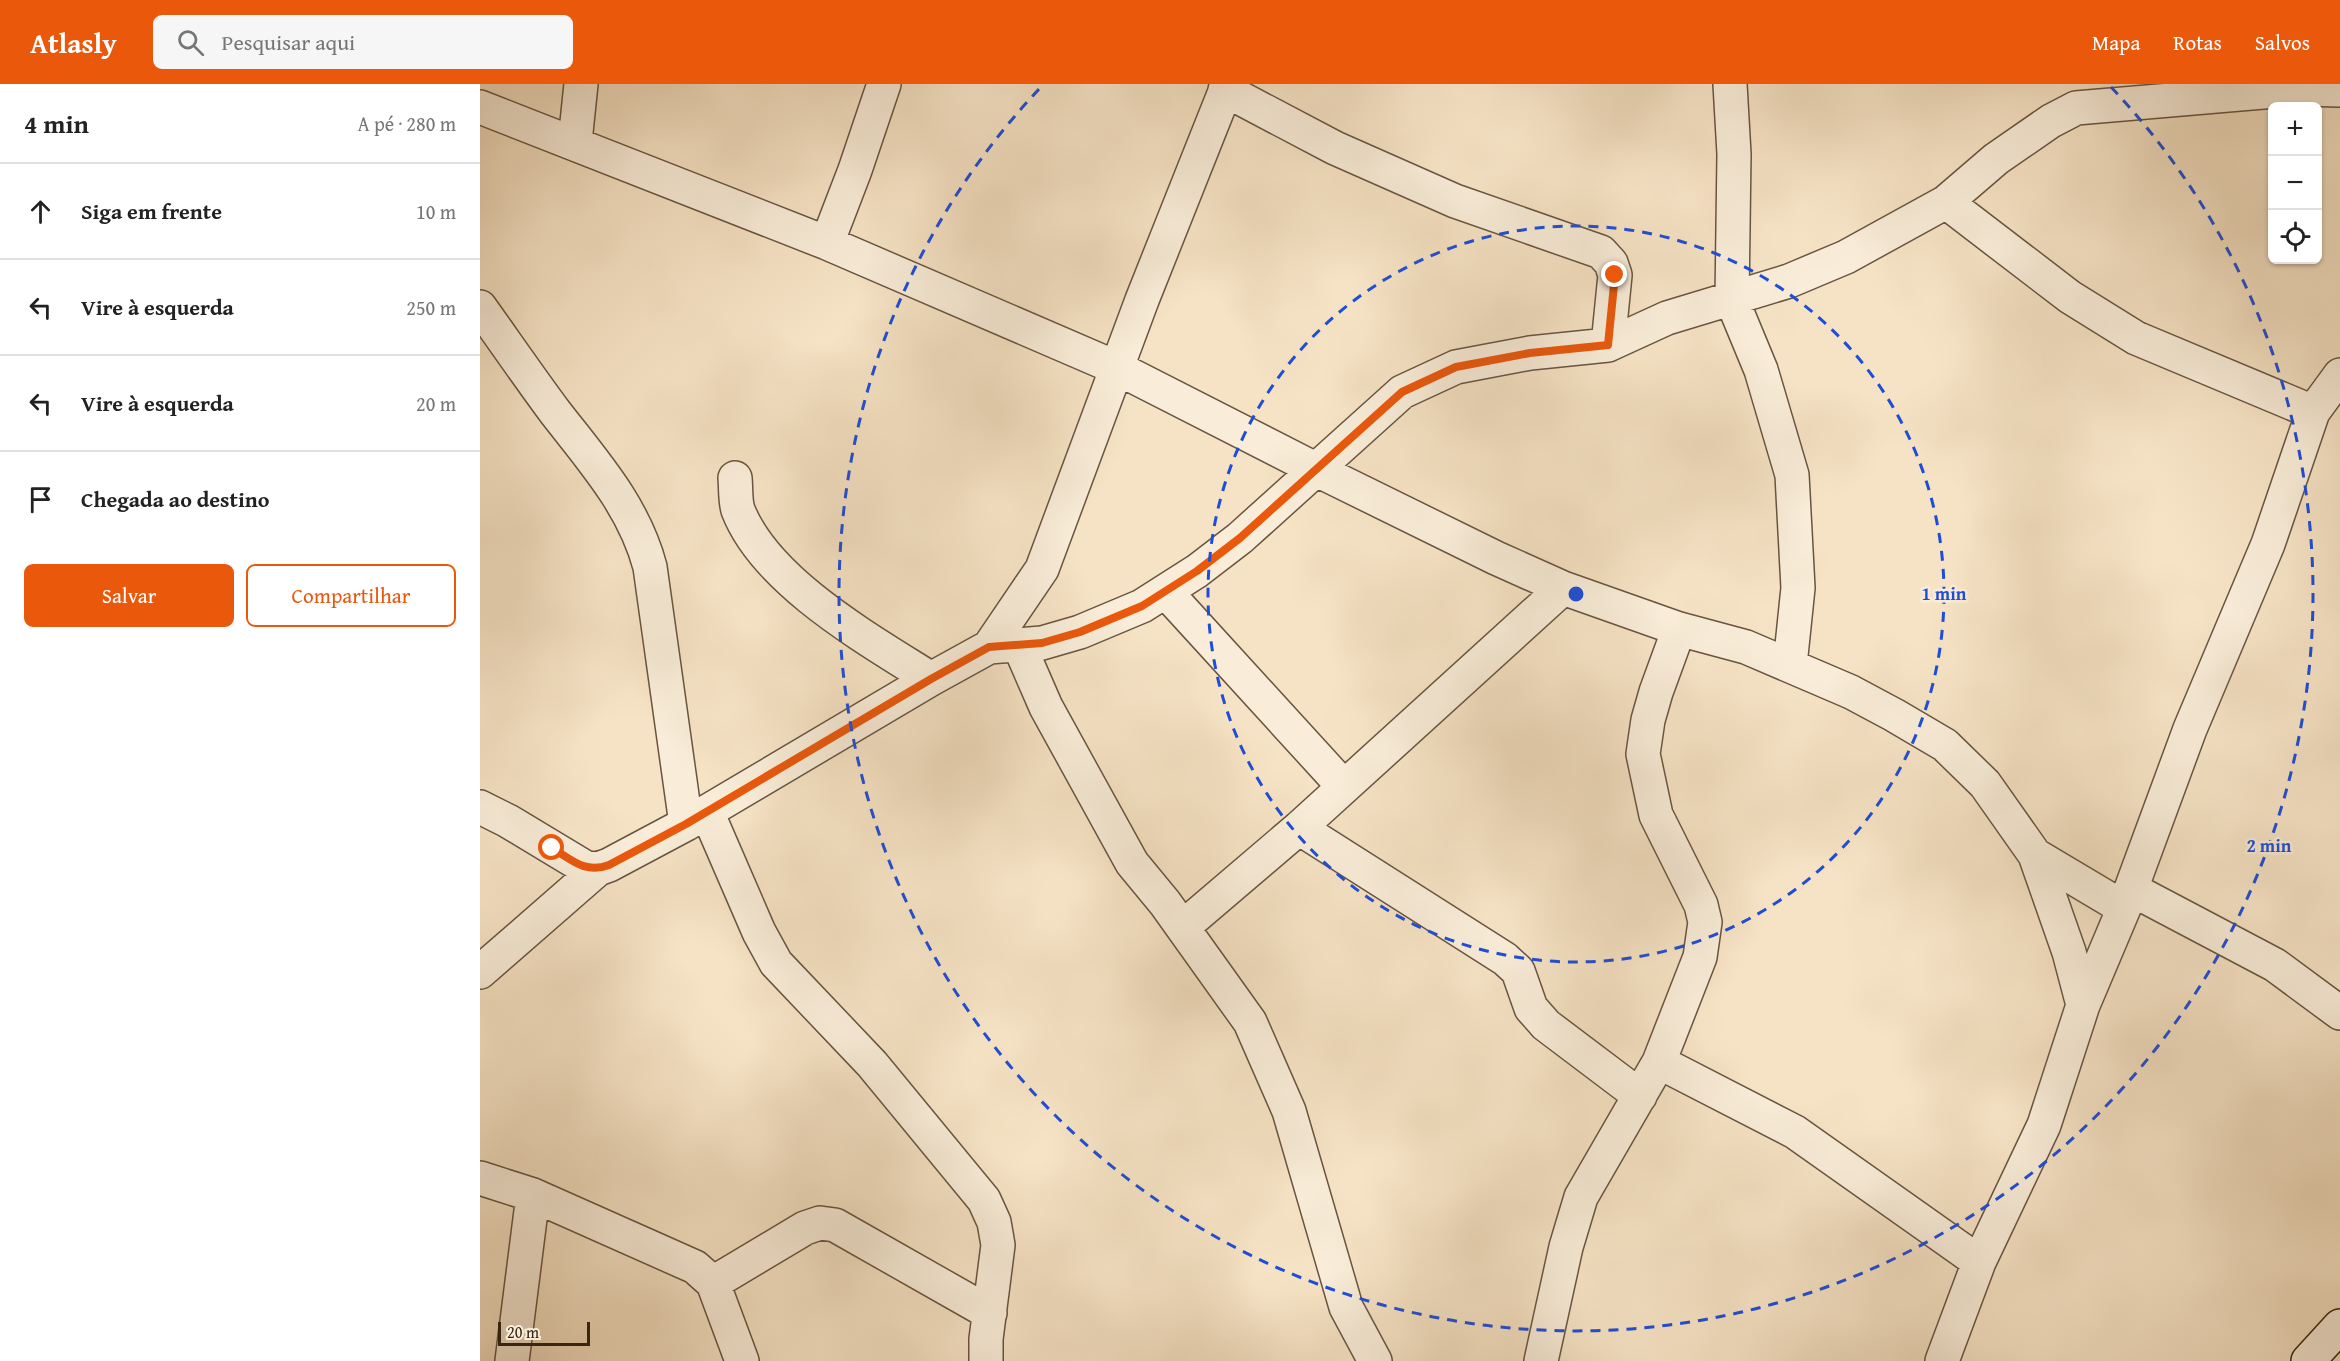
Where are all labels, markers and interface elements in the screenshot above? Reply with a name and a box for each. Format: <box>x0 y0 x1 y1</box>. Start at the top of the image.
search box <box>153 15 573 69</box>
text: Atlasly <box>30 22 117 63</box>
icon: search <box>174 26 207 59</box>
text: Pesquisar aqui <box>222 26 355 58</box>
text: Mapa <box>2092 27 2140 58</box>
text: Rotas <box>2173 27 2222 58</box>
text: Salvos <box>2255 27 2310 58</box>
map controls <box>2268 102 2322 264</box>
button: + <box>2268 102 2322 156</box>
text: 4 min <box>24 104 89 143</box>
text: A pé · 280 m <box>358 109 456 138</box>
button: − <box>2268 156 2322 210</box>
icon: ahead <box>24 195 57 228</box>
text: Siga em frente <box>81 195 222 227</box>
text: 10 m <box>416 197 456 226</box>
button: locate <box>2268 210 2322 264</box>
route end <box>1601 261 1627 287</box>
icon: left <box>24 291 57 324</box>
text: Vire à esquerda <box>81 291 234 323</box>
text: 250 m <box>406 293 456 322</box>
icon: left <box>24 387 57 420</box>
text: Vire à esquerda <box>81 387 234 419</box>
text: 20 m <box>416 389 456 418</box>
icon: arrive <box>24 483 57 516</box>
text: Chegada ao destino <box>81 483 269 515</box>
button: Salvar <box>24 564 234 627</box>
button: Compartilhar <box>246 564 456 627</box>
text: 1 min <box>1922 580 1967 607</box>
centre of rings <box>1566 584 1586 604</box>
text: 2 min <box>2247 832 2292 859</box>
route start <box>538 834 564 860</box>
scale bar <box>498 1319 590 1346</box>
text: 20 m <box>507 1320 539 1344</box>

